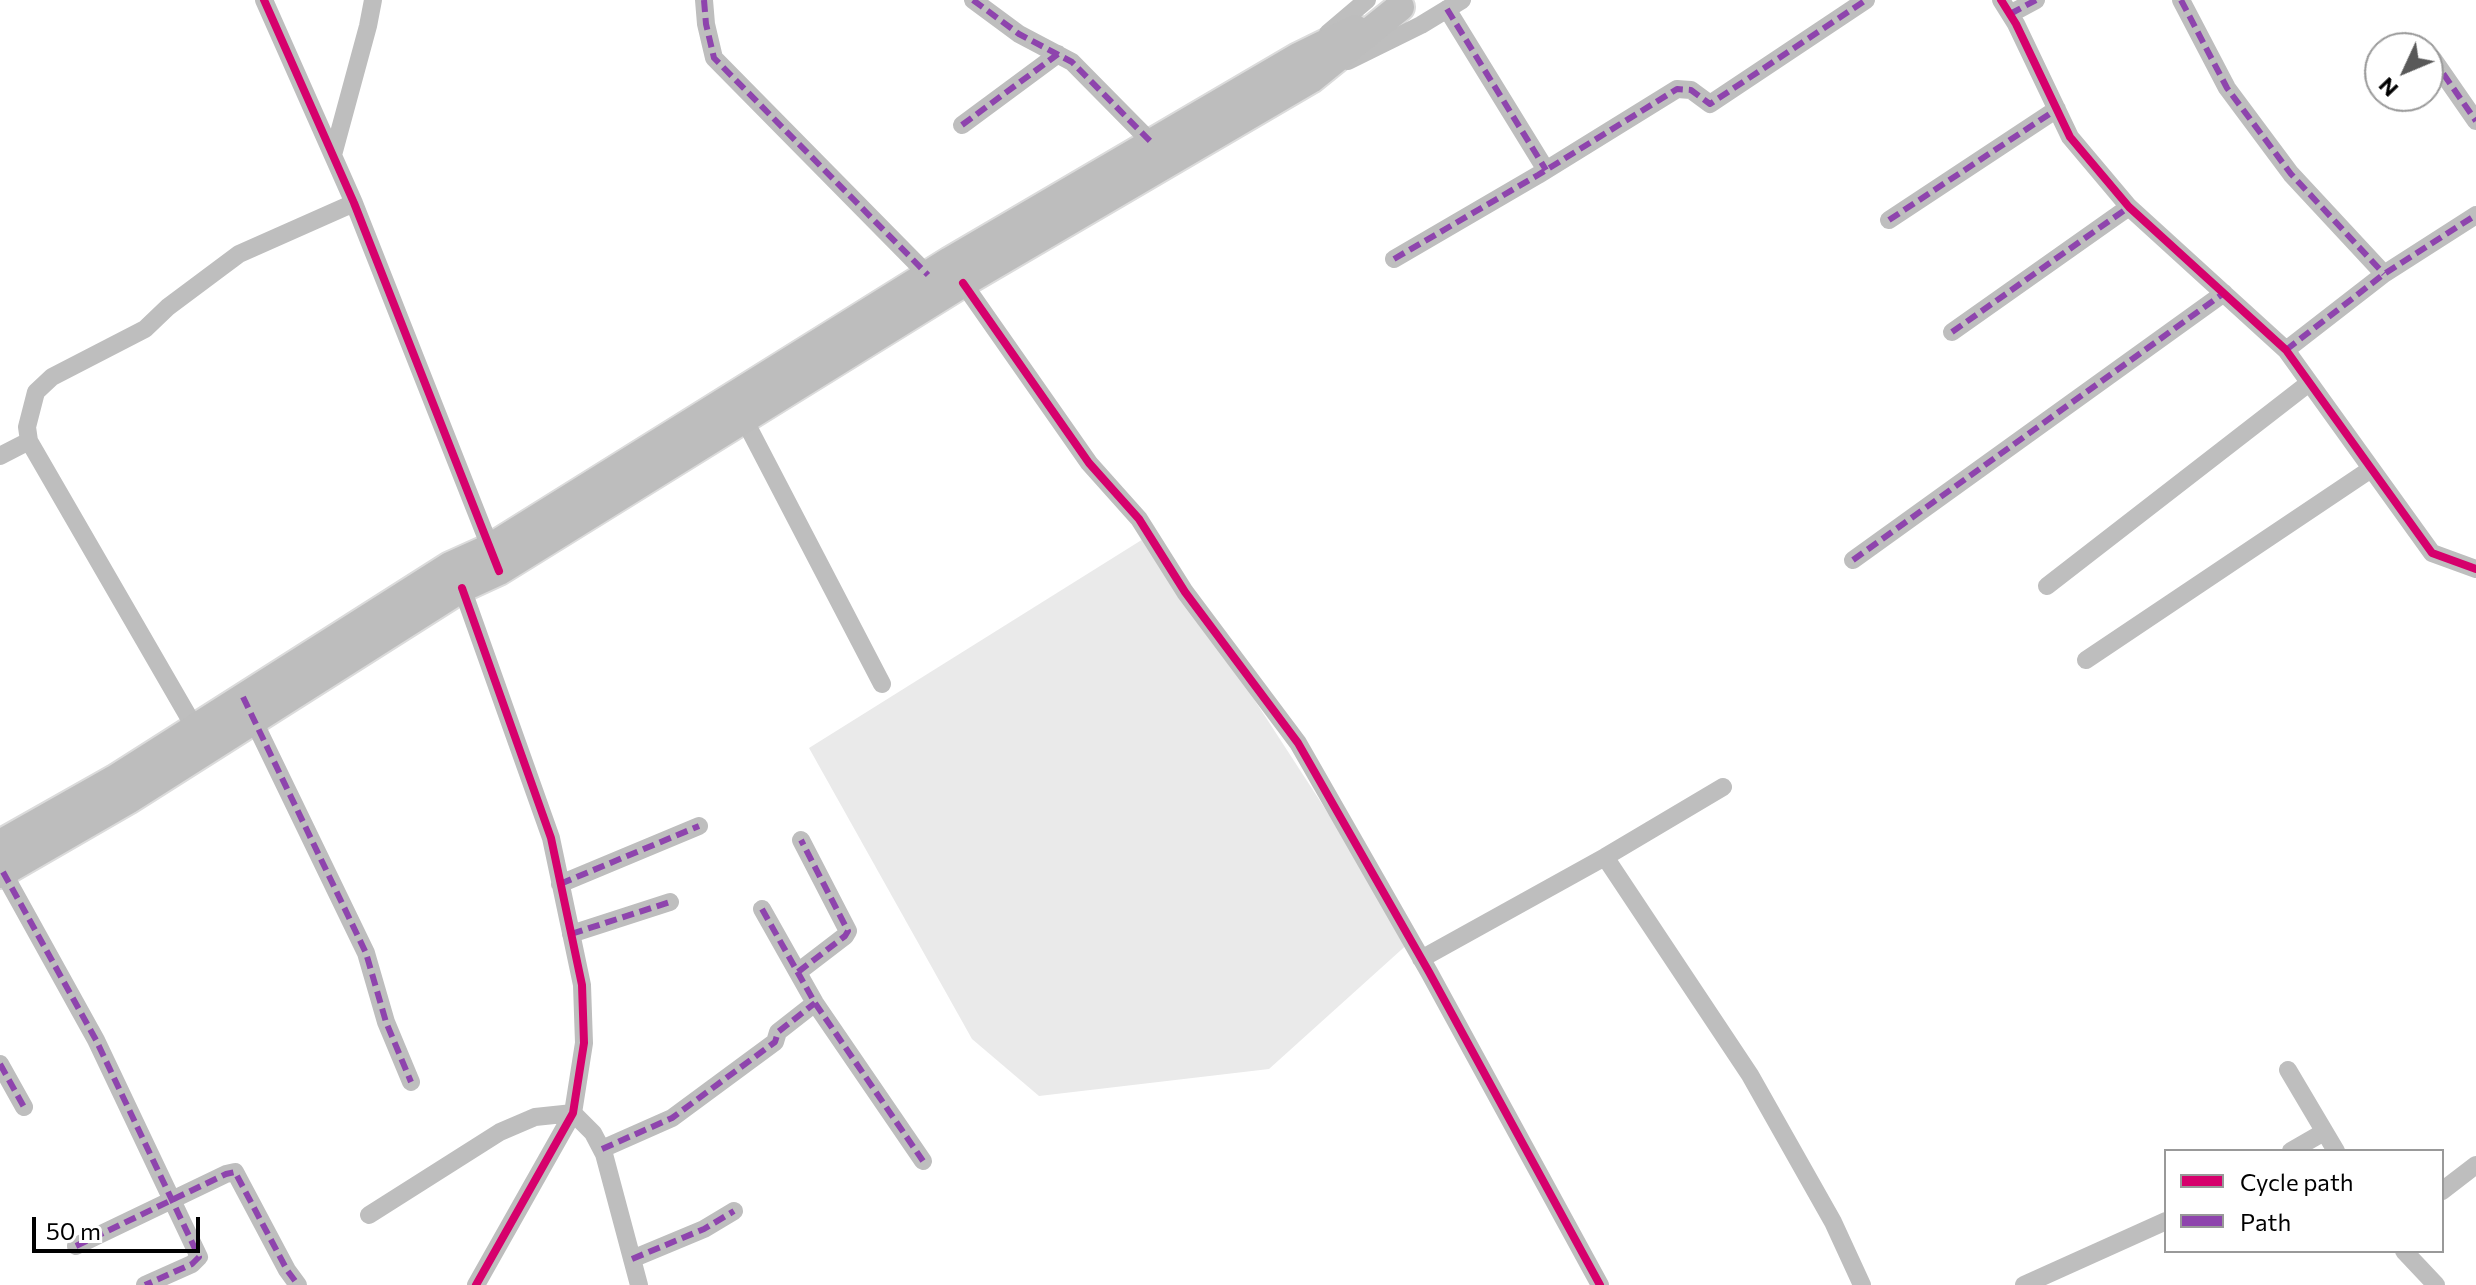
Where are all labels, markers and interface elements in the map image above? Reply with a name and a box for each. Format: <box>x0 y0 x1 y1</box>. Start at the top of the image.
north arrow <box>2364 32 2444 112</box>
text: N <box>2372 72 2403 103</box>
legend <box>2164 1149 2444 1253</box>
text: Cycle path <box>2240 1167 2354 1196</box>
scale bar <box>36 1201 204 1251</box>
text: Path <box>2240 1207 2291 1236</box>
text: 50 m <box>46 1216 101 1245</box>

